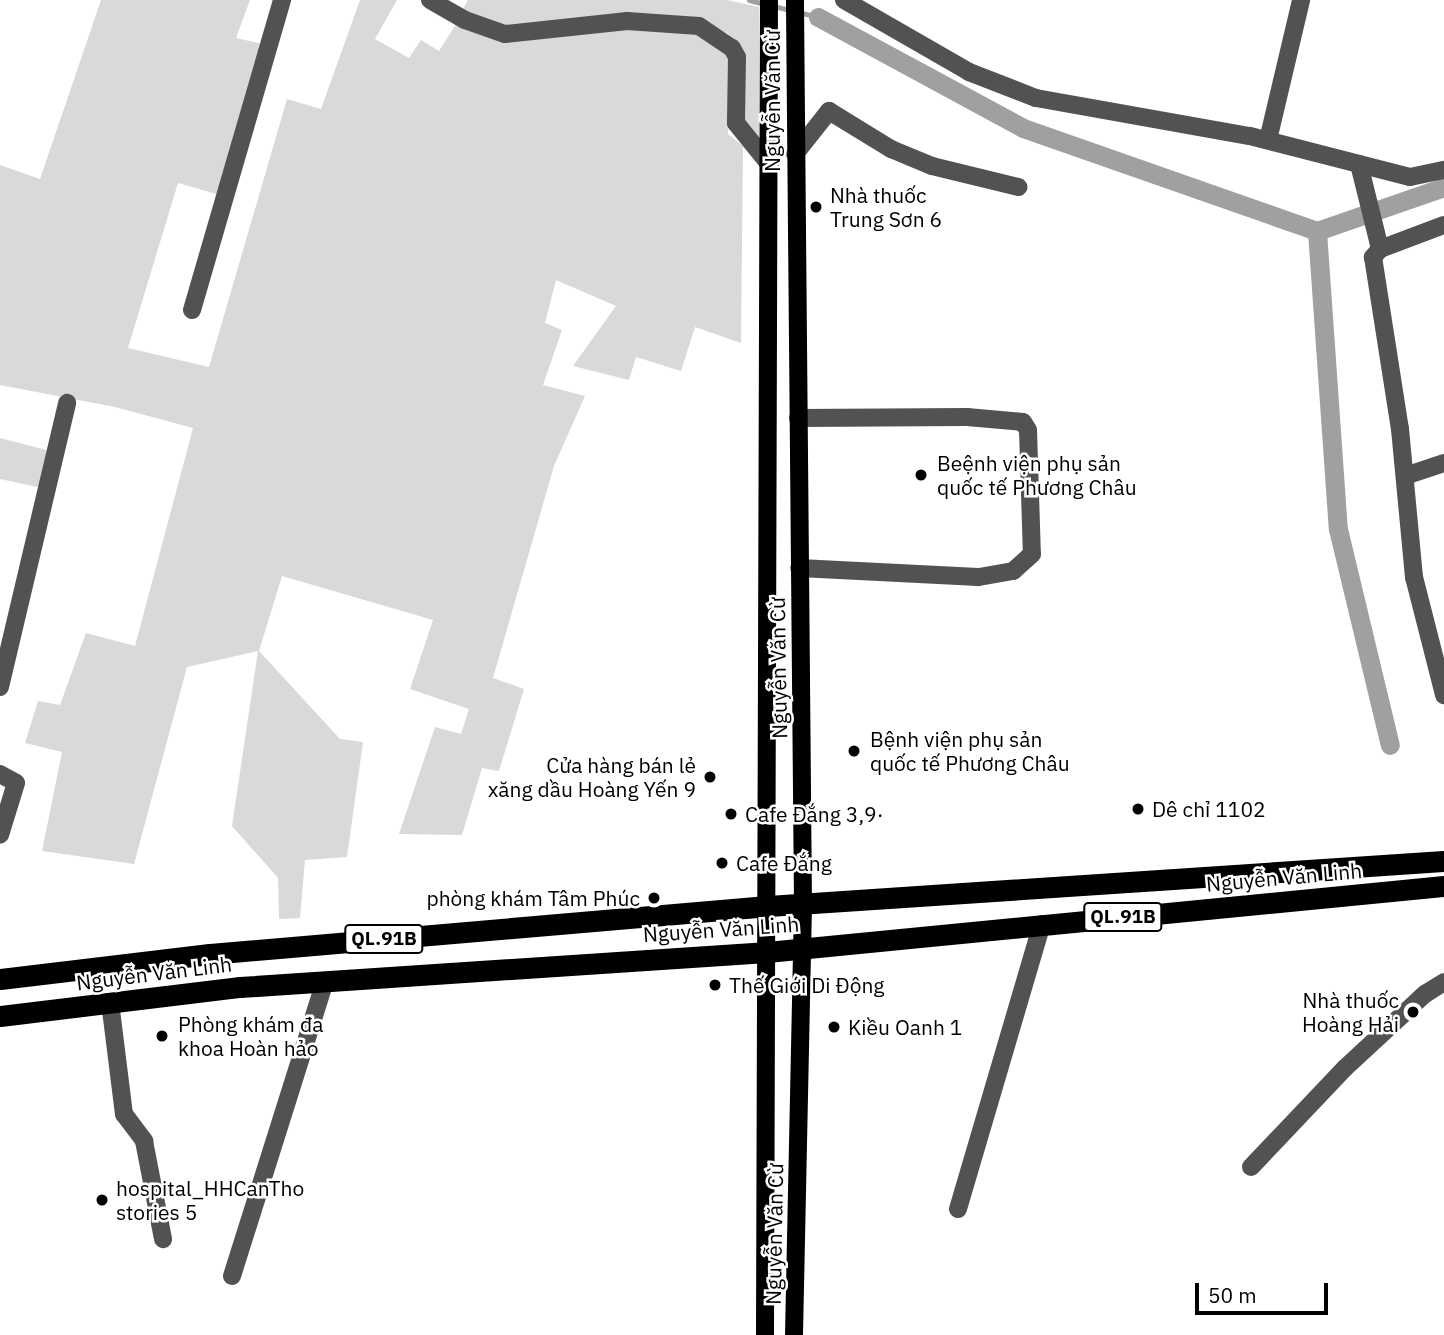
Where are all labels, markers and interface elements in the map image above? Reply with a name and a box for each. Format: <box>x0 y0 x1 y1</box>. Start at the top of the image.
street label: Nguyễn Văn Cừ <box>759 30 785 172</box>
place label: Nhà thuốc Trung Sơn 6 <box>830 182 942 232</box>
marker: Nhà thuốc Trung Sơn 6 <box>808 199 824 215</box>
place label: Beệnh viện phụ sản quốc tế Phương Châu <box>937 450 1137 500</box>
marker: Beệnh viện phụ sản quốc tế Phương Châu <box>911 465 931 485</box>
street label: Nguyễn Văn Cừ <box>764 597 792 739</box>
place label: Bệnh viện phụ sản quốc tế Phương Châu <box>870 726 1070 776</box>
marker: Bệnh viện phụ sản quốc tế Phương Châu <box>844 741 864 761</box>
place label: Cửa hàng bán lẻ xăng dầu Hoàng Yến 9 <box>488 752 696 802</box>
marker: Cửa hàng bán lẻ xăng dầu Hoàng Yến 9 <box>702 769 718 785</box>
place label: Dê chỉ 1102 <box>1152 796 1266 822</box>
place label: Cafe Đắng 3,9· <box>745 801 884 827</box>
marker: Dê chỉ 1102 <box>1130 801 1146 817</box>
marker: Cafe Đắng 3,9· <box>723 806 739 822</box>
place label: Cafe Đắng <box>736 850 832 876</box>
marker: Cafe Đắng <box>714 855 730 871</box>
street label: Nguyễn Văn Linh <box>1205 858 1363 896</box>
place label: phòng khám Tâm Phúc <box>426 885 640 911</box>
marker: phòng khám Tâm Phúc <box>646 890 662 906</box>
road number: QL.91B <box>1083 902 1163 932</box>
street label: Nguyễn Văn Linh <box>642 911 800 947</box>
road number: QL.91B <box>344 923 424 954</box>
street label: Nguyễn Văn Linh <box>75 951 233 995</box>
place label: Thế Giới Di Động <box>729 972 884 998</box>
marker: Thế Giới Di Động <box>707 977 723 993</box>
place label: Nhà thuốc Hoàng Hải <box>1302 987 1399 1037</box>
marker: Nhà thuốc Hoàng Hải <box>1405 1004 1421 1020</box>
place label: Phòng khám đa khoa Hoàn hảo <box>178 1011 323 1061</box>
place label: Kiều Oanh 1 <box>848 1014 962 1040</box>
marker: Kiều Oanh 1 <box>826 1019 842 1035</box>
marker: Phòng khám đa khoa Hoàn hảo <box>152 1026 172 1046</box>
street label: Nguyễn Văn Cừ <box>760 1163 788 1305</box>
place label: hospital_HHCanTho stories 5 <box>116 1175 304 1225</box>
marker: hospital_HHCanTho stories 5 <box>94 1192 110 1208</box>
scale bar <box>1199 1268 1332 1312</box>
text: 50 m <box>1208 1281 1257 1309</box>

